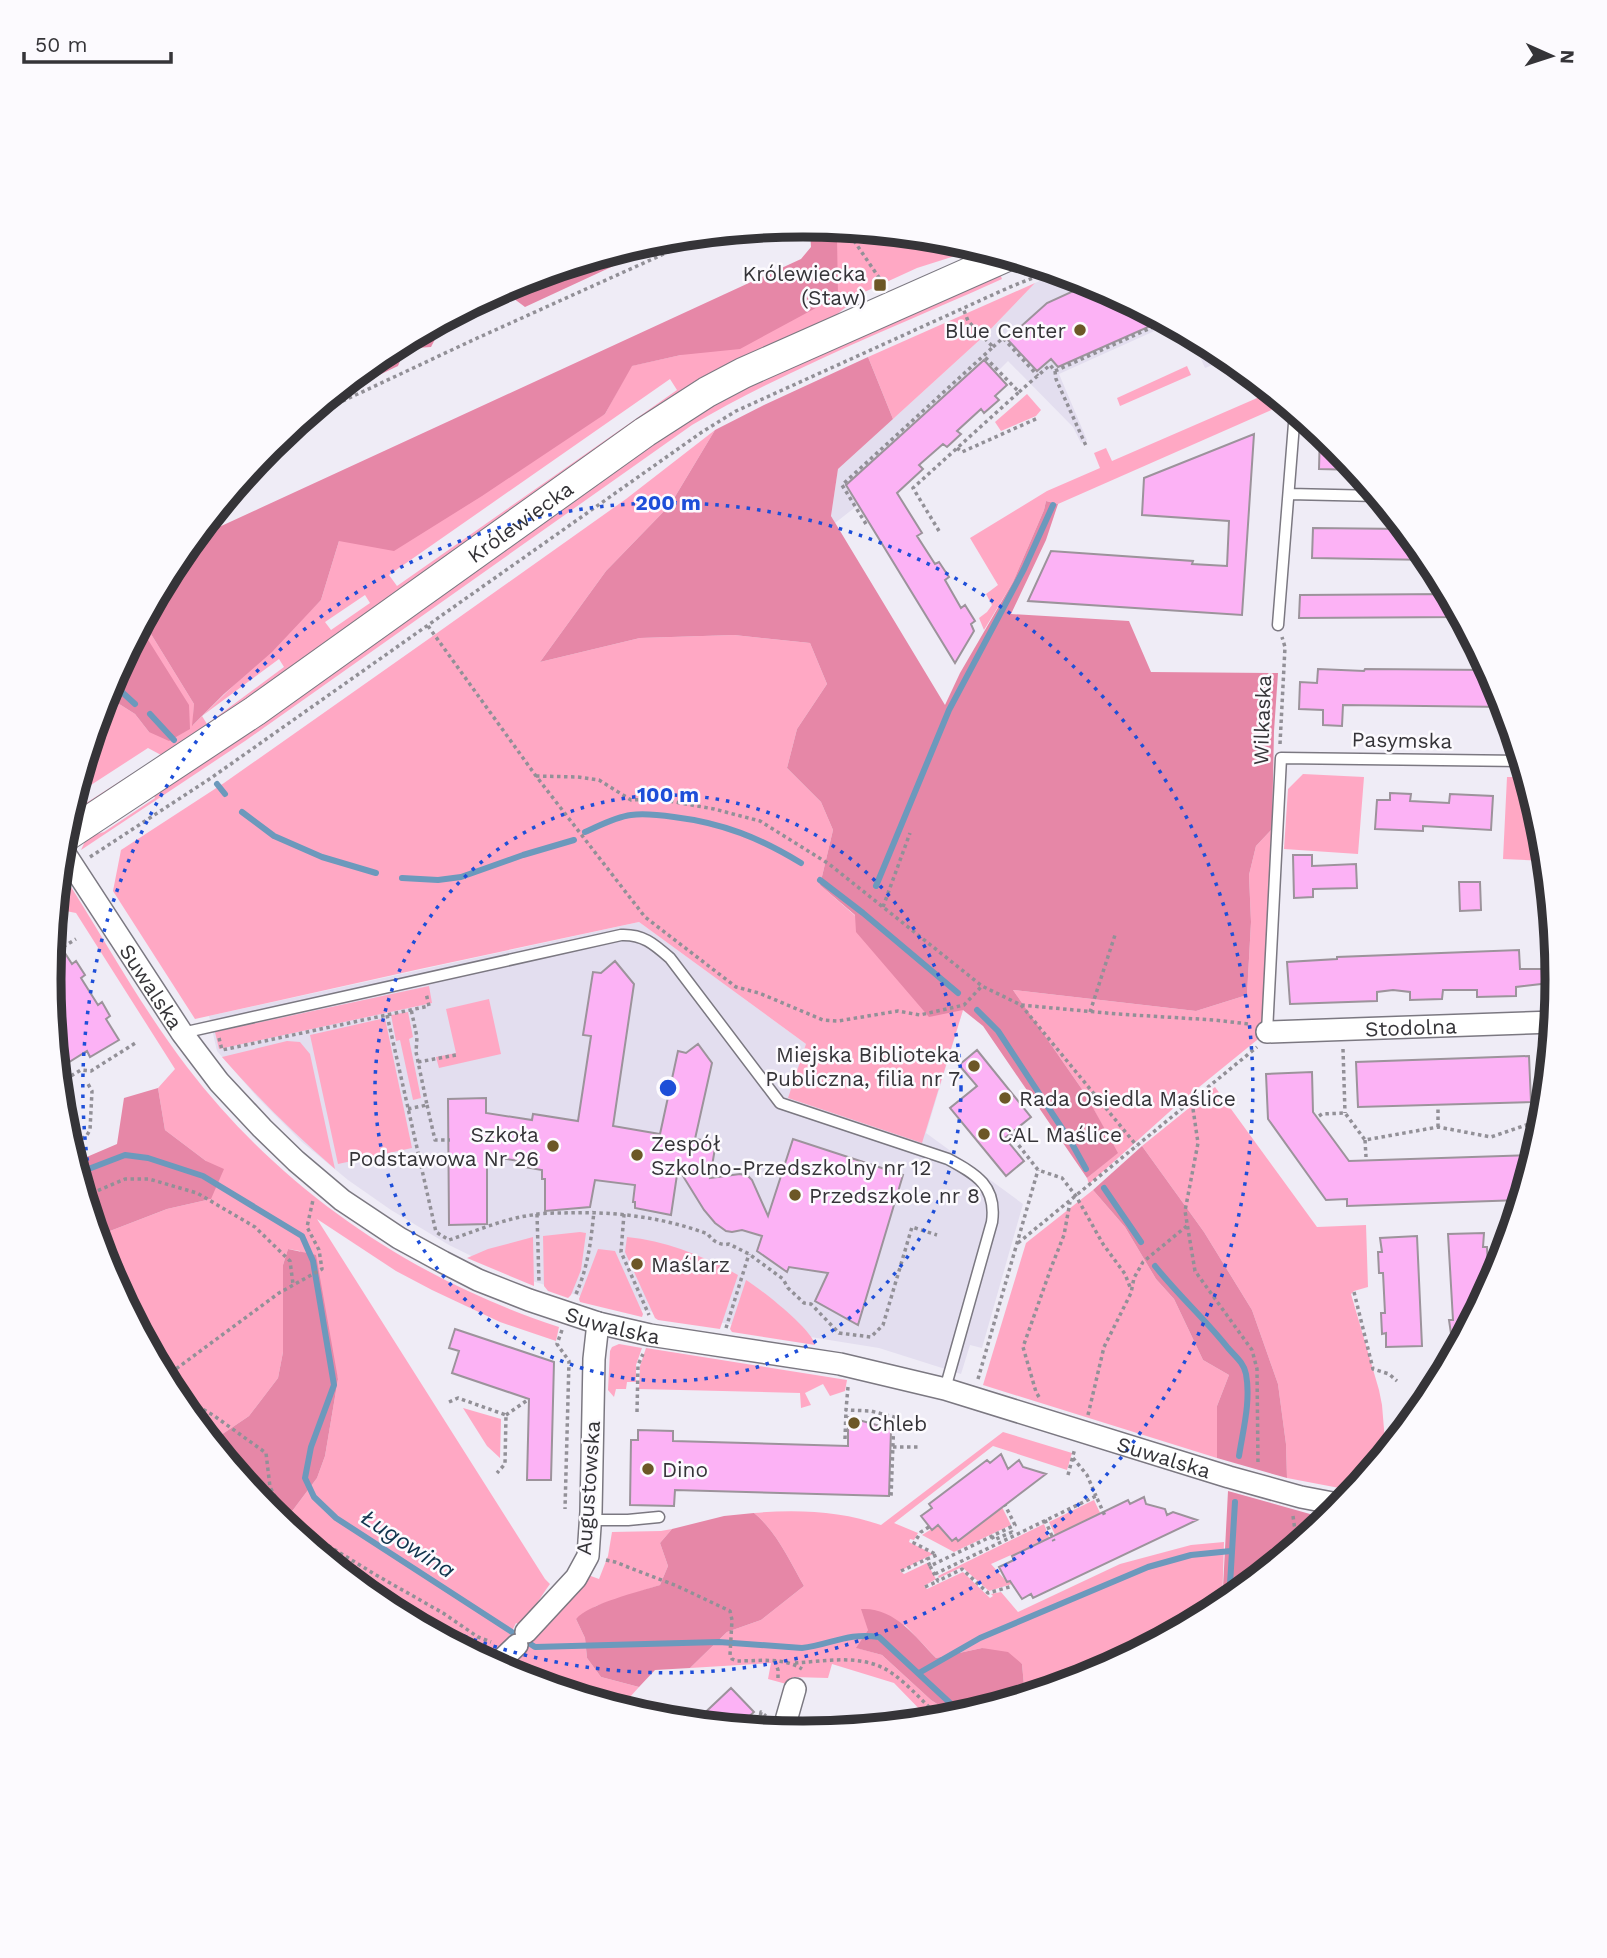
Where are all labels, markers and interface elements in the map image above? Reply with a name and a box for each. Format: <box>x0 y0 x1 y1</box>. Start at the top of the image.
scale bar <box>24 21 172 65</box>
north arrow <box>1516 21 1586 91</box>
text: 50 m <box>35 32 87 57</box>
text: N <box>1556 49 1579 65</box>
place label: Królewiecka (Staw) <box>742 261 866 310</box>
marker: Królewiecka (Staw) <box>872 277 888 293</box>
place label: Blue Center <box>945 318 1066 343</box>
marker: Blue Center <box>1072 322 1088 338</box>
street label: Królewiecka <box>462 475 578 568</box>
text: 200 m <box>635 490 701 515</box>
street label: Wilkaska <box>1248 674 1276 766</box>
street label: Pasymska <box>1351 727 1453 753</box>
text: 100 m <box>637 782 699 807</box>
street label: Suwalska <box>115 939 189 1034</box>
street label: Stodolna <box>1365 1013 1457 1041</box>
place label: Miejska Biblioteka Publiczna, filia nr 7 <box>765 1042 960 1091</box>
marker: Miejska Biblioteka Publiczna, filia nr 7 <box>966 1058 982 1074</box>
centre of rings <box>656 1076 680 1100</box>
place label: Rada Osiedla Maślice <box>1019 1086 1236 1111</box>
marker: Rada Osiedla Maślice <box>997 1090 1013 1106</box>
place label: Szkoła Podstawowa Nr 26 <box>348 1122 539 1171</box>
place label: CAL Maślice <box>998 1122 1122 1147</box>
marker: CAL Maślice <box>976 1126 992 1142</box>
place label: Zespół Szkolno-Przedszkolny nr 12 <box>651 1131 931 1180</box>
marker: Szkoła Podstawowa Nr 26 <box>545 1138 561 1154</box>
marker: Zespół Szkolno-Przedszkolny nr 12 <box>629 1147 645 1163</box>
place label: Przedszkole nr 8 <box>809 1183 980 1208</box>
marker: Przedszkole nr 8 <box>787 1187 803 1203</box>
place label: Maślarz <box>651 1252 730 1277</box>
marker: Maślarz <box>629 1256 645 1272</box>
street label: Suwalska <box>562 1301 662 1349</box>
place label: Chleb <box>868 1411 927 1436</box>
marker: Chleb <box>846 1415 862 1431</box>
street label: Augustowska <box>571 1420 605 1556</box>
street label: Suwalska <box>1114 1431 1214 1483</box>
place label: Dino <box>662 1457 708 1482</box>
marker: Dino <box>640 1461 656 1477</box>
water label: Ługowina <box>356 1504 460 1584</box>

